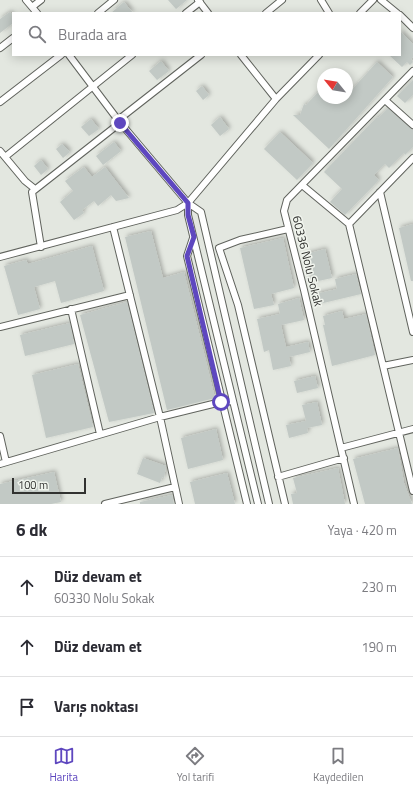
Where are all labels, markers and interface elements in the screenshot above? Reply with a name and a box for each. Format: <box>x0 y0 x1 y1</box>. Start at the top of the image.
search box <box>12 12 401 56</box>
icon: search <box>26 23 48 45</box>
text: Burada ara <box>58 23 127 46</box>
north arrow <box>317 68 353 104</box>
route end <box>111 114 129 132</box>
street label: 60336 Nolu Sokak <box>288 214 328 309</box>
route start <box>212 393 230 411</box>
scale bar <box>12 476 86 495</box>
text: 100 m <box>18 477 48 493</box>
text: 6 dk <box>16 517 47 543</box>
text: Yaya · 420 m <box>328 520 397 540</box>
text: Düz devam et <box>54 565 142 588</box>
icon: ahead <box>16 576 38 598</box>
text: 230 m <box>361 577 397 597</box>
text: 60330 Nolu Sokak <box>54 588 154 608</box>
text: Düz devam et <box>54 635 142 658</box>
icon: ahead <box>16 636 38 658</box>
text: 190 m <box>361 637 397 657</box>
text: Varış noktası <box>54 695 138 718</box>
icon: arrive <box>16 696 38 718</box>
tab: Harita <box>49 745 78 785</box>
tab: Yol tarifi <box>177 745 214 785</box>
tab: Kaydedilen <box>313 745 364 785</box>

